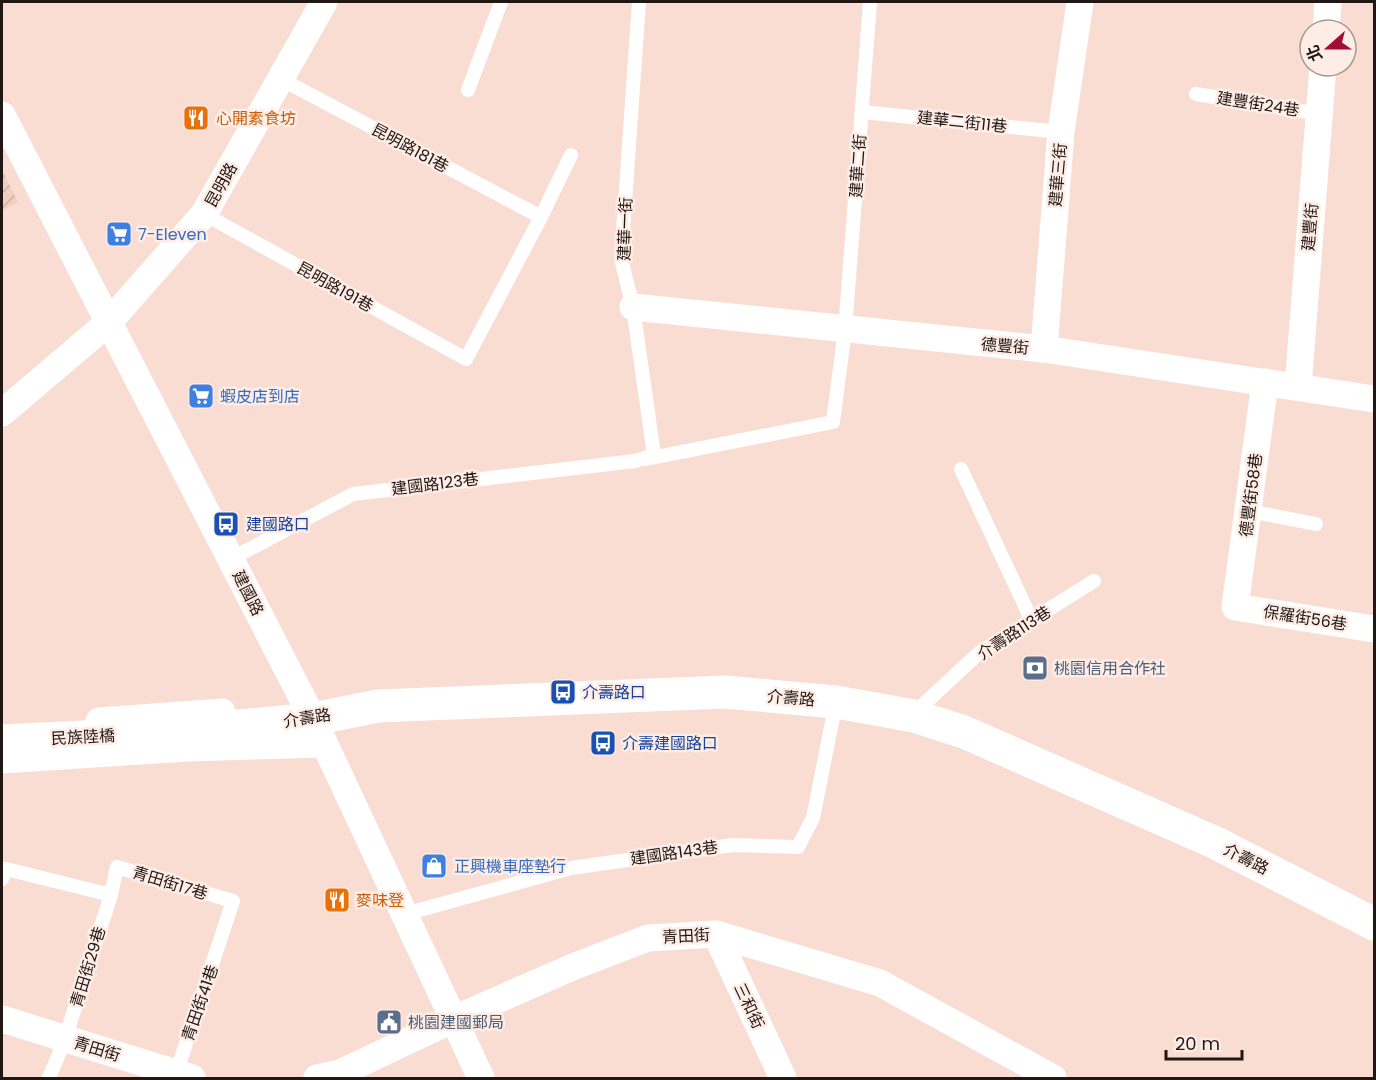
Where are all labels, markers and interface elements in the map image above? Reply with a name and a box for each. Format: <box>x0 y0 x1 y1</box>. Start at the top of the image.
north arrow <box>1298 18 1358 78</box>
text: 北 <box>1301 42 1328 65</box>
street label: 建豐街24巷 <box>1215 86 1301 122</box>
restaurant icon: 心開素食坊 <box>181 103 211 133</box>
street label: 建華二街11巷 <box>916 106 1008 138</box>
place label: 心開素食坊 <box>216 107 296 130</box>
street label: 昆明路181巷 <box>367 118 453 178</box>
street label: 建華二街 <box>844 133 872 199</box>
street label: 建華三街 <box>1044 142 1072 208</box>
street label: 昆明路 <box>199 158 243 212</box>
street label: 建華一街 <box>612 197 638 261</box>
street label: 建豐街 <box>1296 202 1324 252</box>
supermarket icon: 7-Eleven <box>104 219 134 249</box>
place label: 7-Eleven <box>138 223 207 246</box>
street label: 昆明路191巷 <box>293 257 377 317</box>
street label: 德豐街 <box>980 332 1030 360</box>
supermarket icon: 蝦皮店到店 <box>186 381 216 411</box>
place label: 蝦皮店到店 <box>220 385 300 408</box>
street label: 德豐街58巷 <box>1234 452 1268 538</box>
street label: 建國路123巷 <box>390 467 480 501</box>
bus stop icon: 建國路口 <box>211 509 241 539</box>
place label: 建國路口 <box>246 513 310 536</box>
street label: 建國路 <box>227 566 269 620</box>
street label: 保羅街56巷 <box>1262 600 1348 636</box>
street label: 介壽路113巷 <box>973 601 1055 665</box>
bank icon: 桃園信用合作社 <box>1020 653 1050 683</box>
place label: 桃園信用合作社 <box>1054 657 1166 680</box>
bus stop icon: 介壽路口 <box>548 677 578 707</box>
place label: 介壽路口 <box>582 681 646 704</box>
street label: 介壽路 <box>766 684 816 712</box>
street label: 介壽路 <box>281 703 333 733</box>
street label: 民族陸橋 <box>50 724 116 750</box>
bus stop icon: 介壽建國路口 <box>588 728 618 758</box>
place label: 介壽建國路口 <box>622 732 718 755</box>
street label: 建國路143巷 <box>629 835 719 871</box>
street label: 介壽路 <box>1219 838 1273 880</box>
shop icon: 正興機車座墊行 <box>419 851 449 881</box>
place label: 正興機車座墊行 <box>454 855 566 878</box>
street label: 青田街17巷 <box>129 861 211 905</box>
restaurant icon: 麥味登 <box>322 885 352 915</box>
place label: 麥味登 <box>356 889 404 912</box>
street label: 青田街 <box>661 923 711 949</box>
street label: 青田街29巷 <box>65 924 111 1010</box>
street label: 青田街41巷 <box>176 962 224 1044</box>
street label: 三和街 <box>728 979 770 1033</box>
public building icon: 桃園建國郵局 <box>374 1007 404 1037</box>
place label: 桃園建國郵局 <box>408 1011 504 1034</box>
scale bar <box>1166 1023 1242 1061</box>
street label: 青田街 <box>71 1031 123 1067</box>
text: 20 m <box>1175 1031 1220 1056</box>

